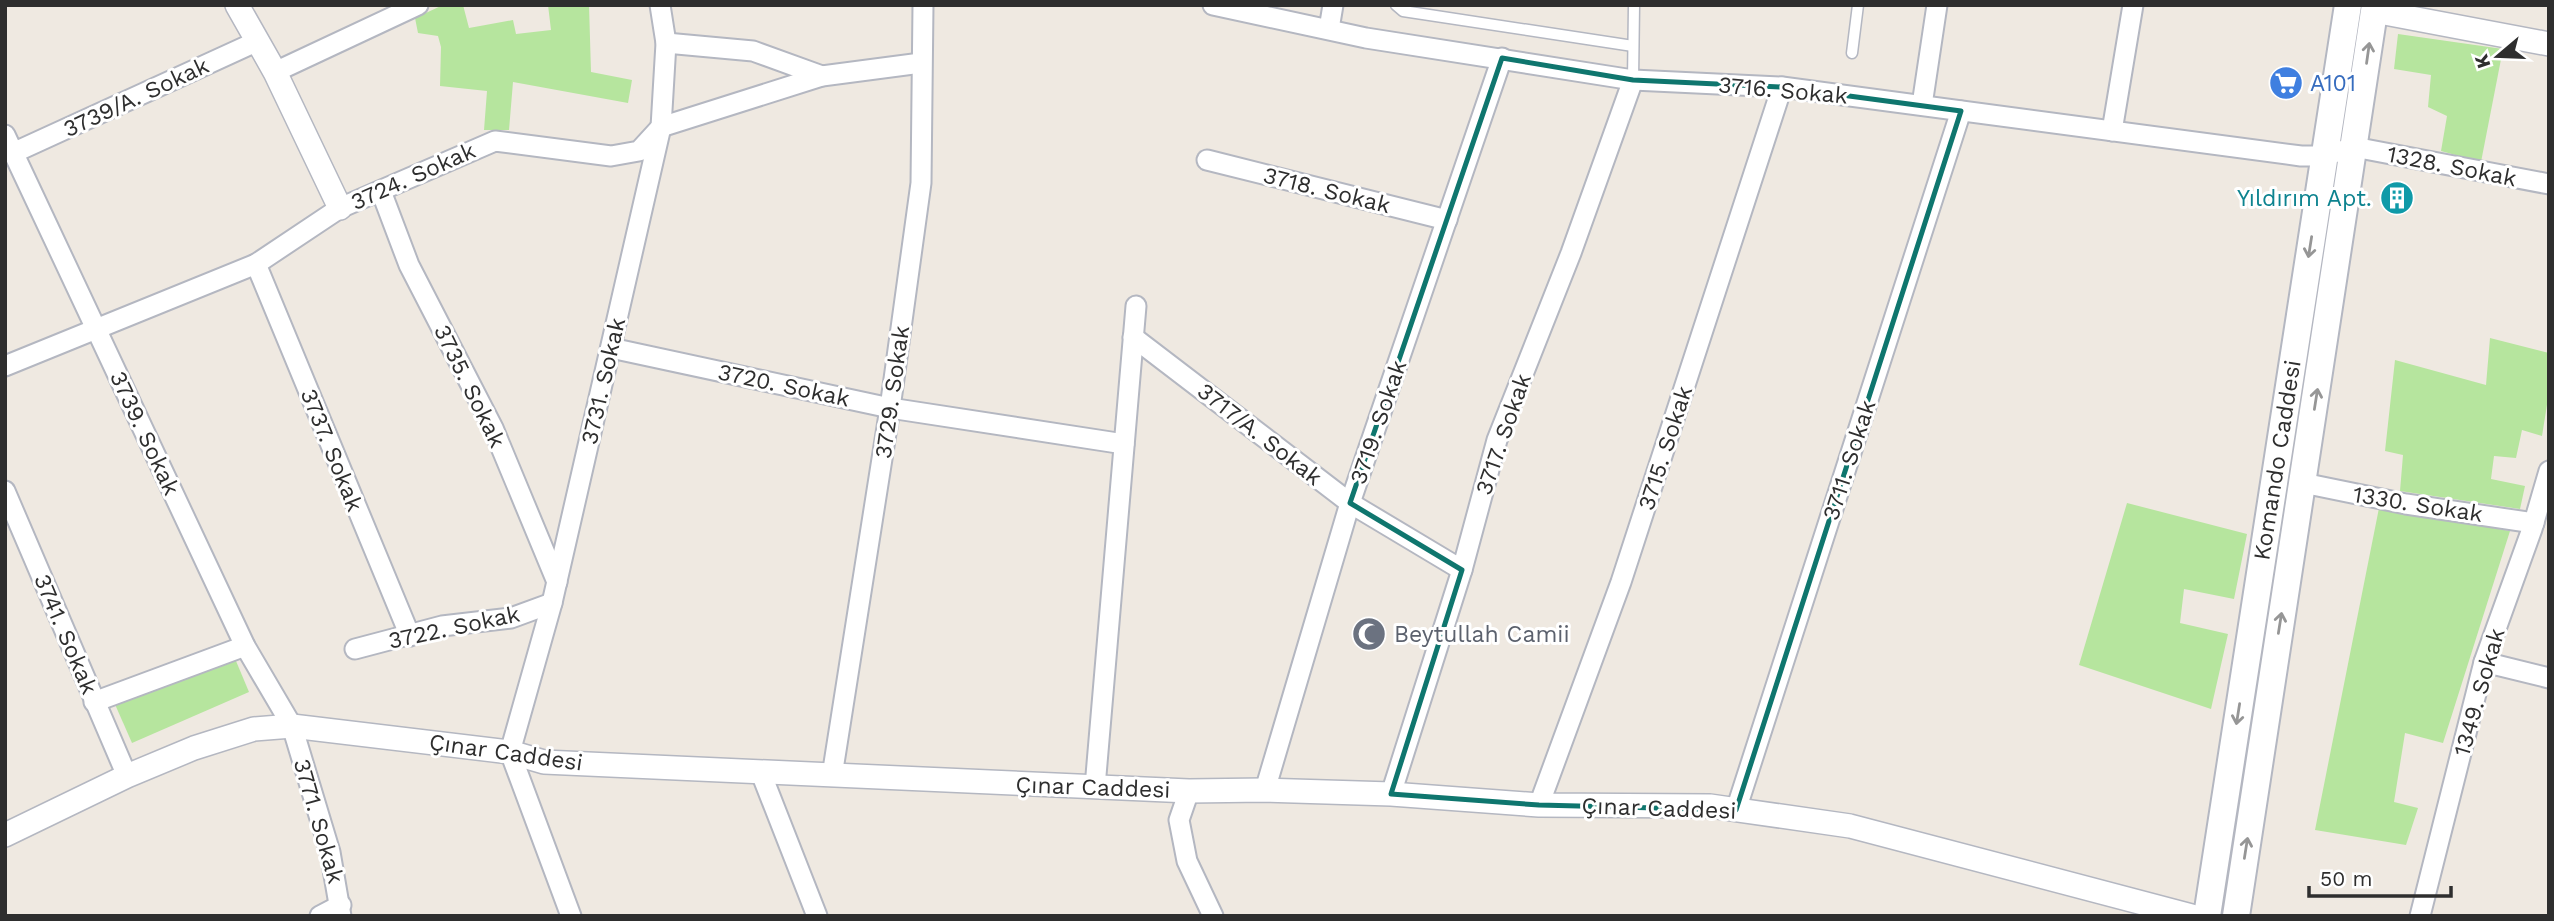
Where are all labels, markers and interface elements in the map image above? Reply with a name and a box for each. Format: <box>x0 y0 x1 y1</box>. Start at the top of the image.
north arrow <box>2463 21 2533 91</box>
one-way arrow <box>2362 42 2375 64</box>
text: K <box>2469 51 2495 71</box>
street label: 3739/A. Sokak <box>59 52 213 143</box>
supermarket icon: A101 <box>2267 64 2305 102</box>
place label: A101 <box>2310 70 2356 97</box>
street label: 3716. Sokak <box>1717 71 1849 110</box>
street label: 3724. Sokak <box>347 137 480 216</box>
street label: 1328. Sokak <box>2385 141 2519 192</box>
street label: 3718. Sokak <box>1261 162 1393 219</box>
building icon: Yıldırım Apt. <box>2378 179 2416 217</box>
place label: Yıldırım Apt. <box>2237 185 2372 212</box>
one-way arrow <box>2303 236 2316 258</box>
street label: 3731. Sokak <box>576 315 631 447</box>
street label: 3735. Sokak <box>428 320 511 452</box>
street label: 3729. Sokak <box>870 324 915 460</box>
street label: 3719. Sokak <box>1345 356 1412 488</box>
street label: 3720. Sokak <box>716 358 852 413</box>
street label: Komando Caddesi <box>2248 358 2307 562</box>
street label: 3739. Sokak <box>104 367 185 500</box>
street label: 3717. Sokak <box>1470 370 1537 498</box>
street label: 3717/A. Sokak <box>1192 377 1327 491</box>
street label: 3715. Sokak <box>1633 383 1698 514</box>
street label: 3737. Sokak <box>295 385 368 515</box>
one-way arrow <box>2310 388 2323 411</box>
street label: 3711. Sokak <box>1817 397 1882 524</box>
street label: 1330. Sokak <box>2351 481 2485 528</box>
street label: 3741. Sokak <box>28 570 103 698</box>
street label: 3722. Sokak <box>386 600 522 655</box>
one-way arrow <box>2274 612 2287 635</box>
mosque icon: Beytullah Camii <box>1350 615 1388 653</box>
place label: Beytullah Camii <box>1394 621 1570 648</box>
street label: 1349. Sokak <box>2448 625 2511 759</box>
one-way arrow <box>2231 703 2244 725</box>
street label: Çınar Caddesi <box>427 728 585 777</box>
street label: 3771. Sokak <box>288 756 349 887</box>
street label: Çınar Caddesi <box>1015 771 1171 804</box>
street label: Çınar Caddesi <box>1581 792 1737 825</box>
one-way arrow <box>2240 837 2253 860</box>
scale bar <box>2309 855 2451 899</box>
text: 50 m <box>2320 866 2372 891</box>

